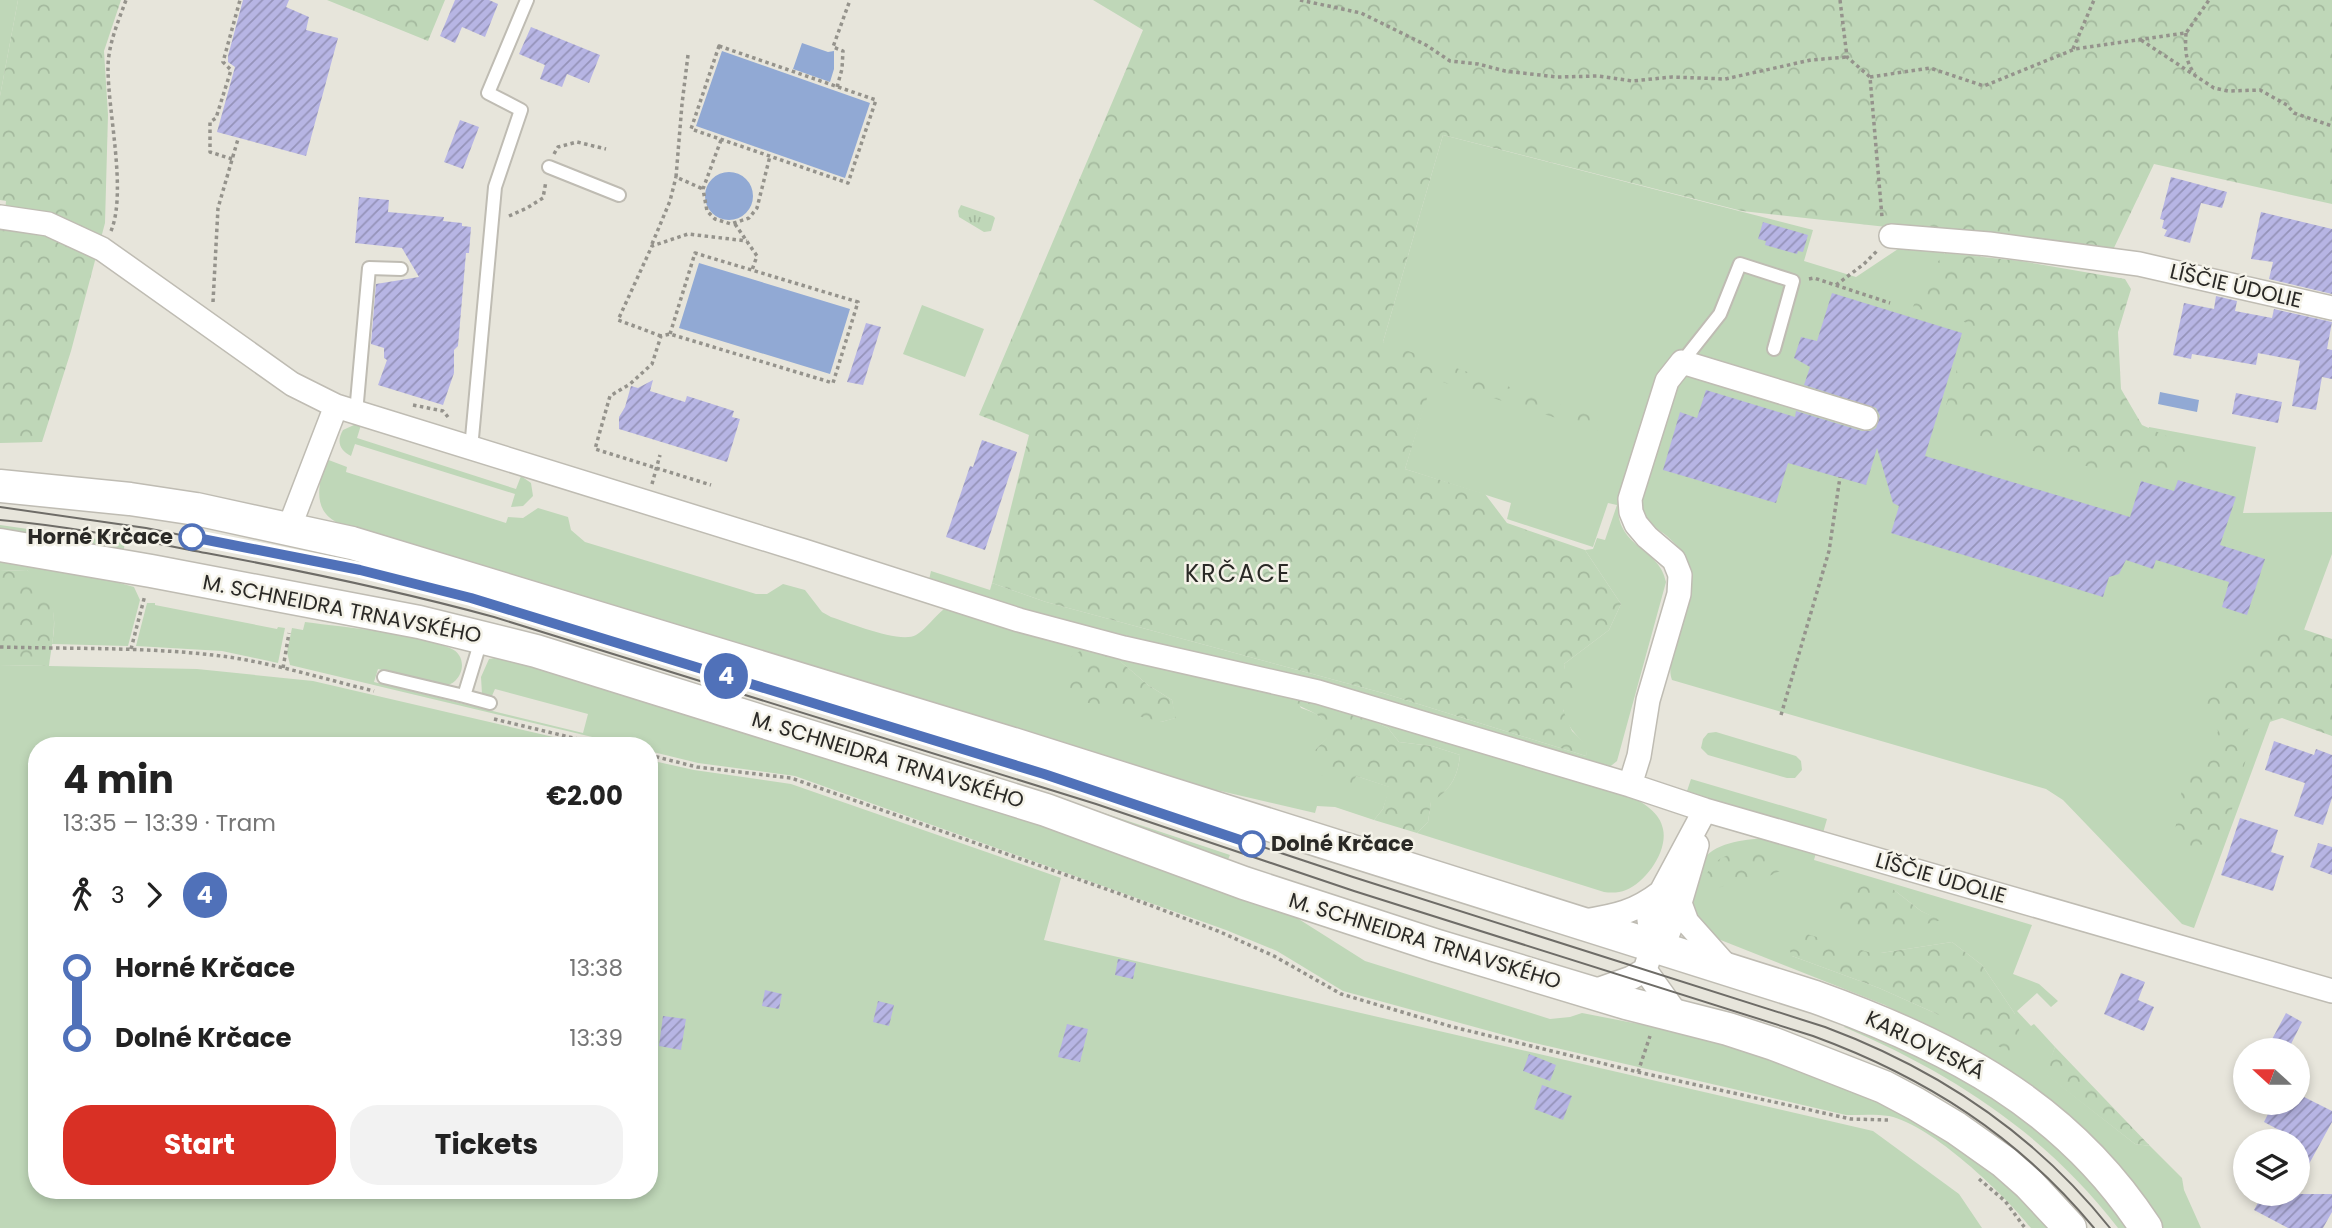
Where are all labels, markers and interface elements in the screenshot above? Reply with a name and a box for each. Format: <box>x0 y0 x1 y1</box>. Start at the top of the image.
street label: LÍŠČIE ÚDOLIE <box>2167 256 2305 315</box>
place label: Horné Krčace <box>28 522 173 551</box>
marker: Horné Krčace <box>179 524 205 550</box>
district label: KRČACE <box>1185 557 1291 590</box>
street label: M. SCHNEIDRA TRNAVSKÉHO <box>200 567 484 650</box>
line badge: 4 <box>703 653 749 699</box>
text: 4 <box>718 659 734 692</box>
street label: M. SCHNEIDRA TRNAVSKÉHO <box>748 704 1028 815</box>
text: 4 min <box>63 753 174 806</box>
text: €2.00 <box>546 778 623 814</box>
text: 13:35 – 13:39 · Tram <box>63 807 276 839</box>
place label: Dolné Krčace <box>1271 829 1414 858</box>
marker: Dolné Krčace <box>1239 831 1265 857</box>
street label: LÍŠČIE ÚDOLIE <box>1872 845 2010 910</box>
icon: walk <box>63 876 101 914</box>
icon: forward <box>135 876 173 914</box>
text: 4 <box>197 878 213 911</box>
text: 3 <box>111 879 125 911</box>
street label: M. SCHNEIDRA TRNAVSKÉHO <box>1285 885 1565 996</box>
text: Horné Krčace <box>115 950 295 986</box>
text: 13:38 <box>569 952 623 984</box>
street label: KARLOVESKÁ <box>1861 1003 1990 1086</box>
text: Dolné Krčace <box>115 1020 292 1056</box>
text: 13:39 <box>569 1022 623 1054</box>
north arrow <box>2233 1038 2310 1115</box>
map controls <box>2233 1038 2310 1206</box>
button: Start <box>63 1105 336 1185</box>
button: Tickets <box>350 1105 623 1185</box>
button: layers <box>2233 1129 2310 1206</box>

